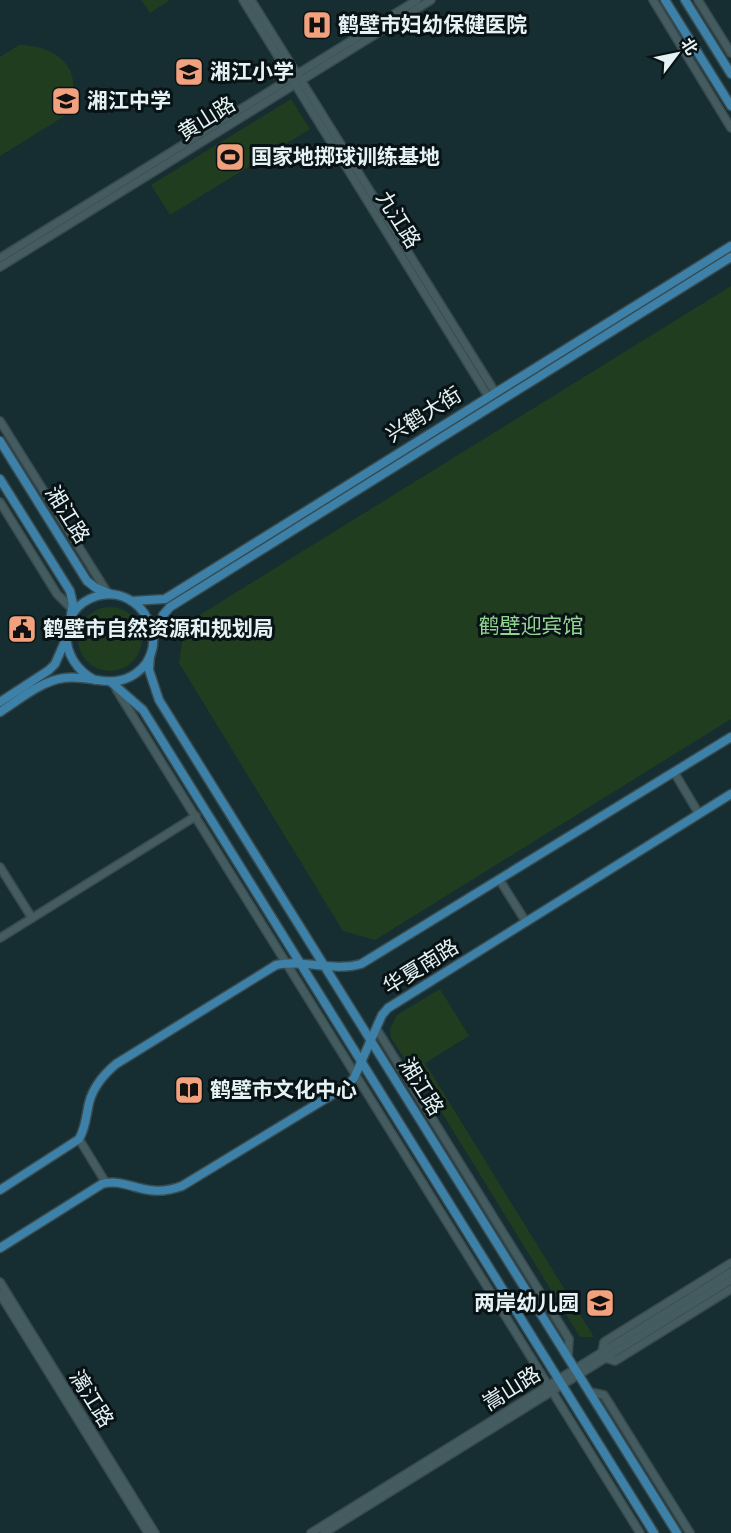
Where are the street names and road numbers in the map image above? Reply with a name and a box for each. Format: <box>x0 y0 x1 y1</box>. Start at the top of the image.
street label: 黄山路 <box>174 93 239 145</box>
street label: 九江路 <box>372 187 424 252</box>
street label: 兴鹤大街 <box>382 383 465 446</box>
street label: 湘江路 <box>41 482 93 547</box>
street label: 华夏南路 <box>379 935 462 998</box>
street label: 湘江路 <box>395 1054 447 1119</box>
street label: 嵩山路 <box>479 1363 544 1415</box>
street label: 漓江路 <box>65 1366 118 1431</box>

